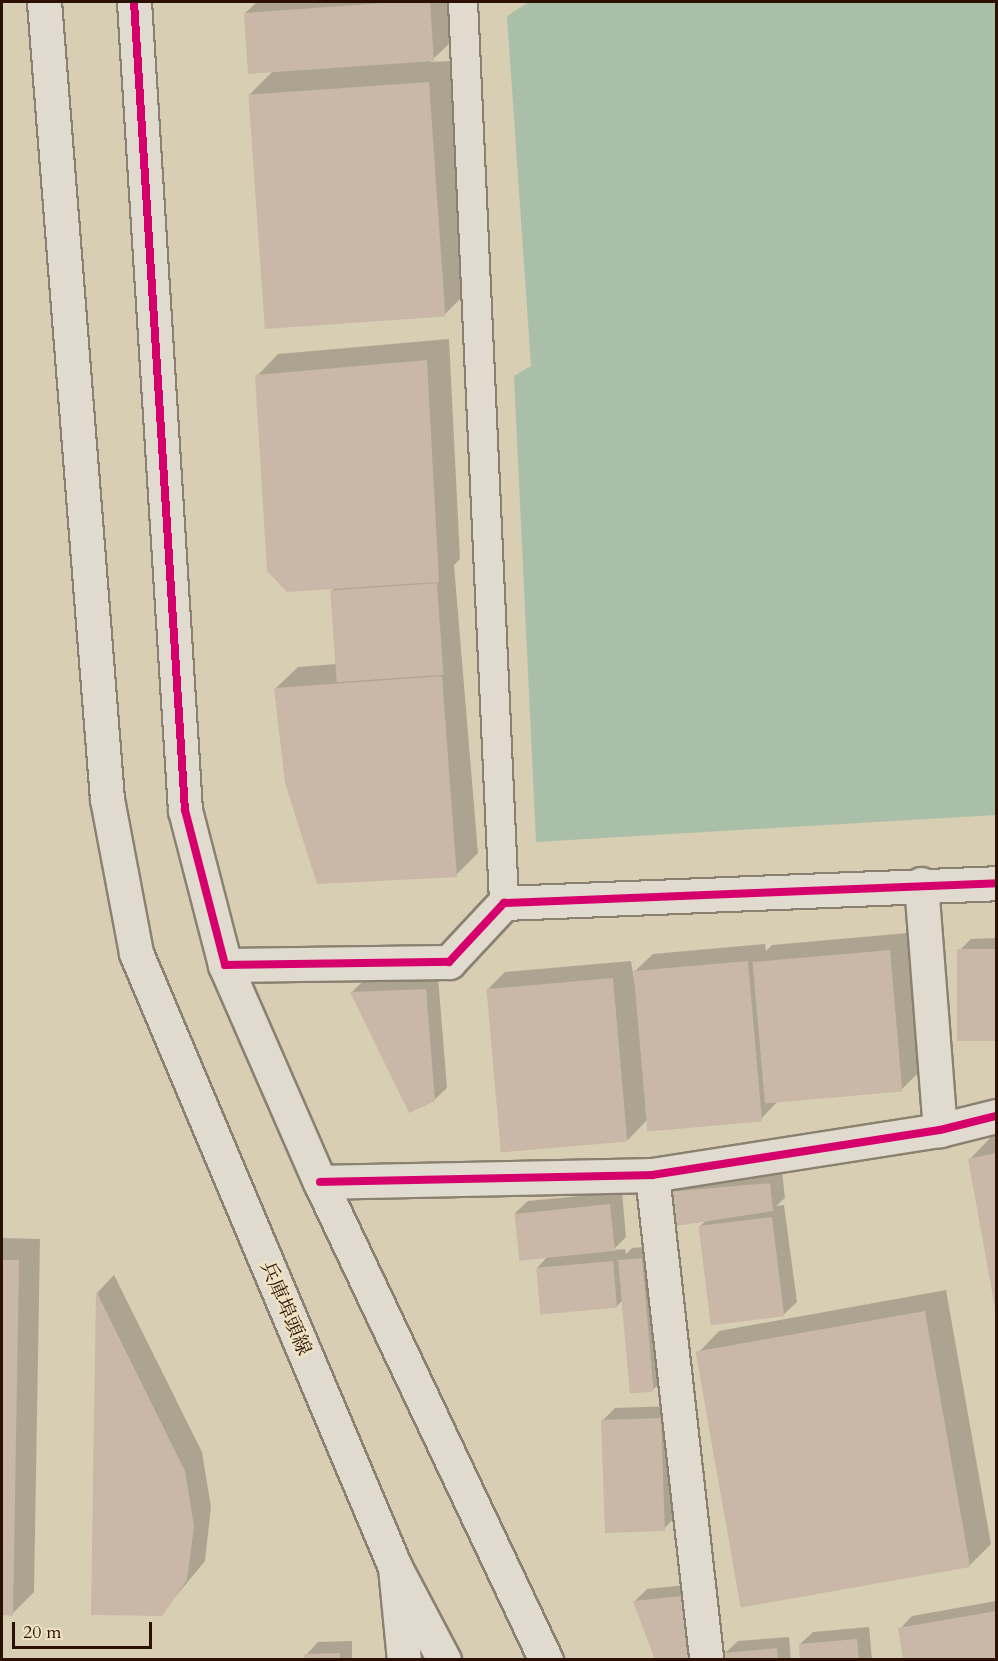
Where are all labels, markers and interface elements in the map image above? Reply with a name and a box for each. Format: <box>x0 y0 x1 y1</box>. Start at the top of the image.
street label: 兵庫埠頭線 <box>255 1257 317 1359</box>
scale bar <box>15 1610 154 1648</box>
text: 20 m <box>23 1620 62 1645</box>

